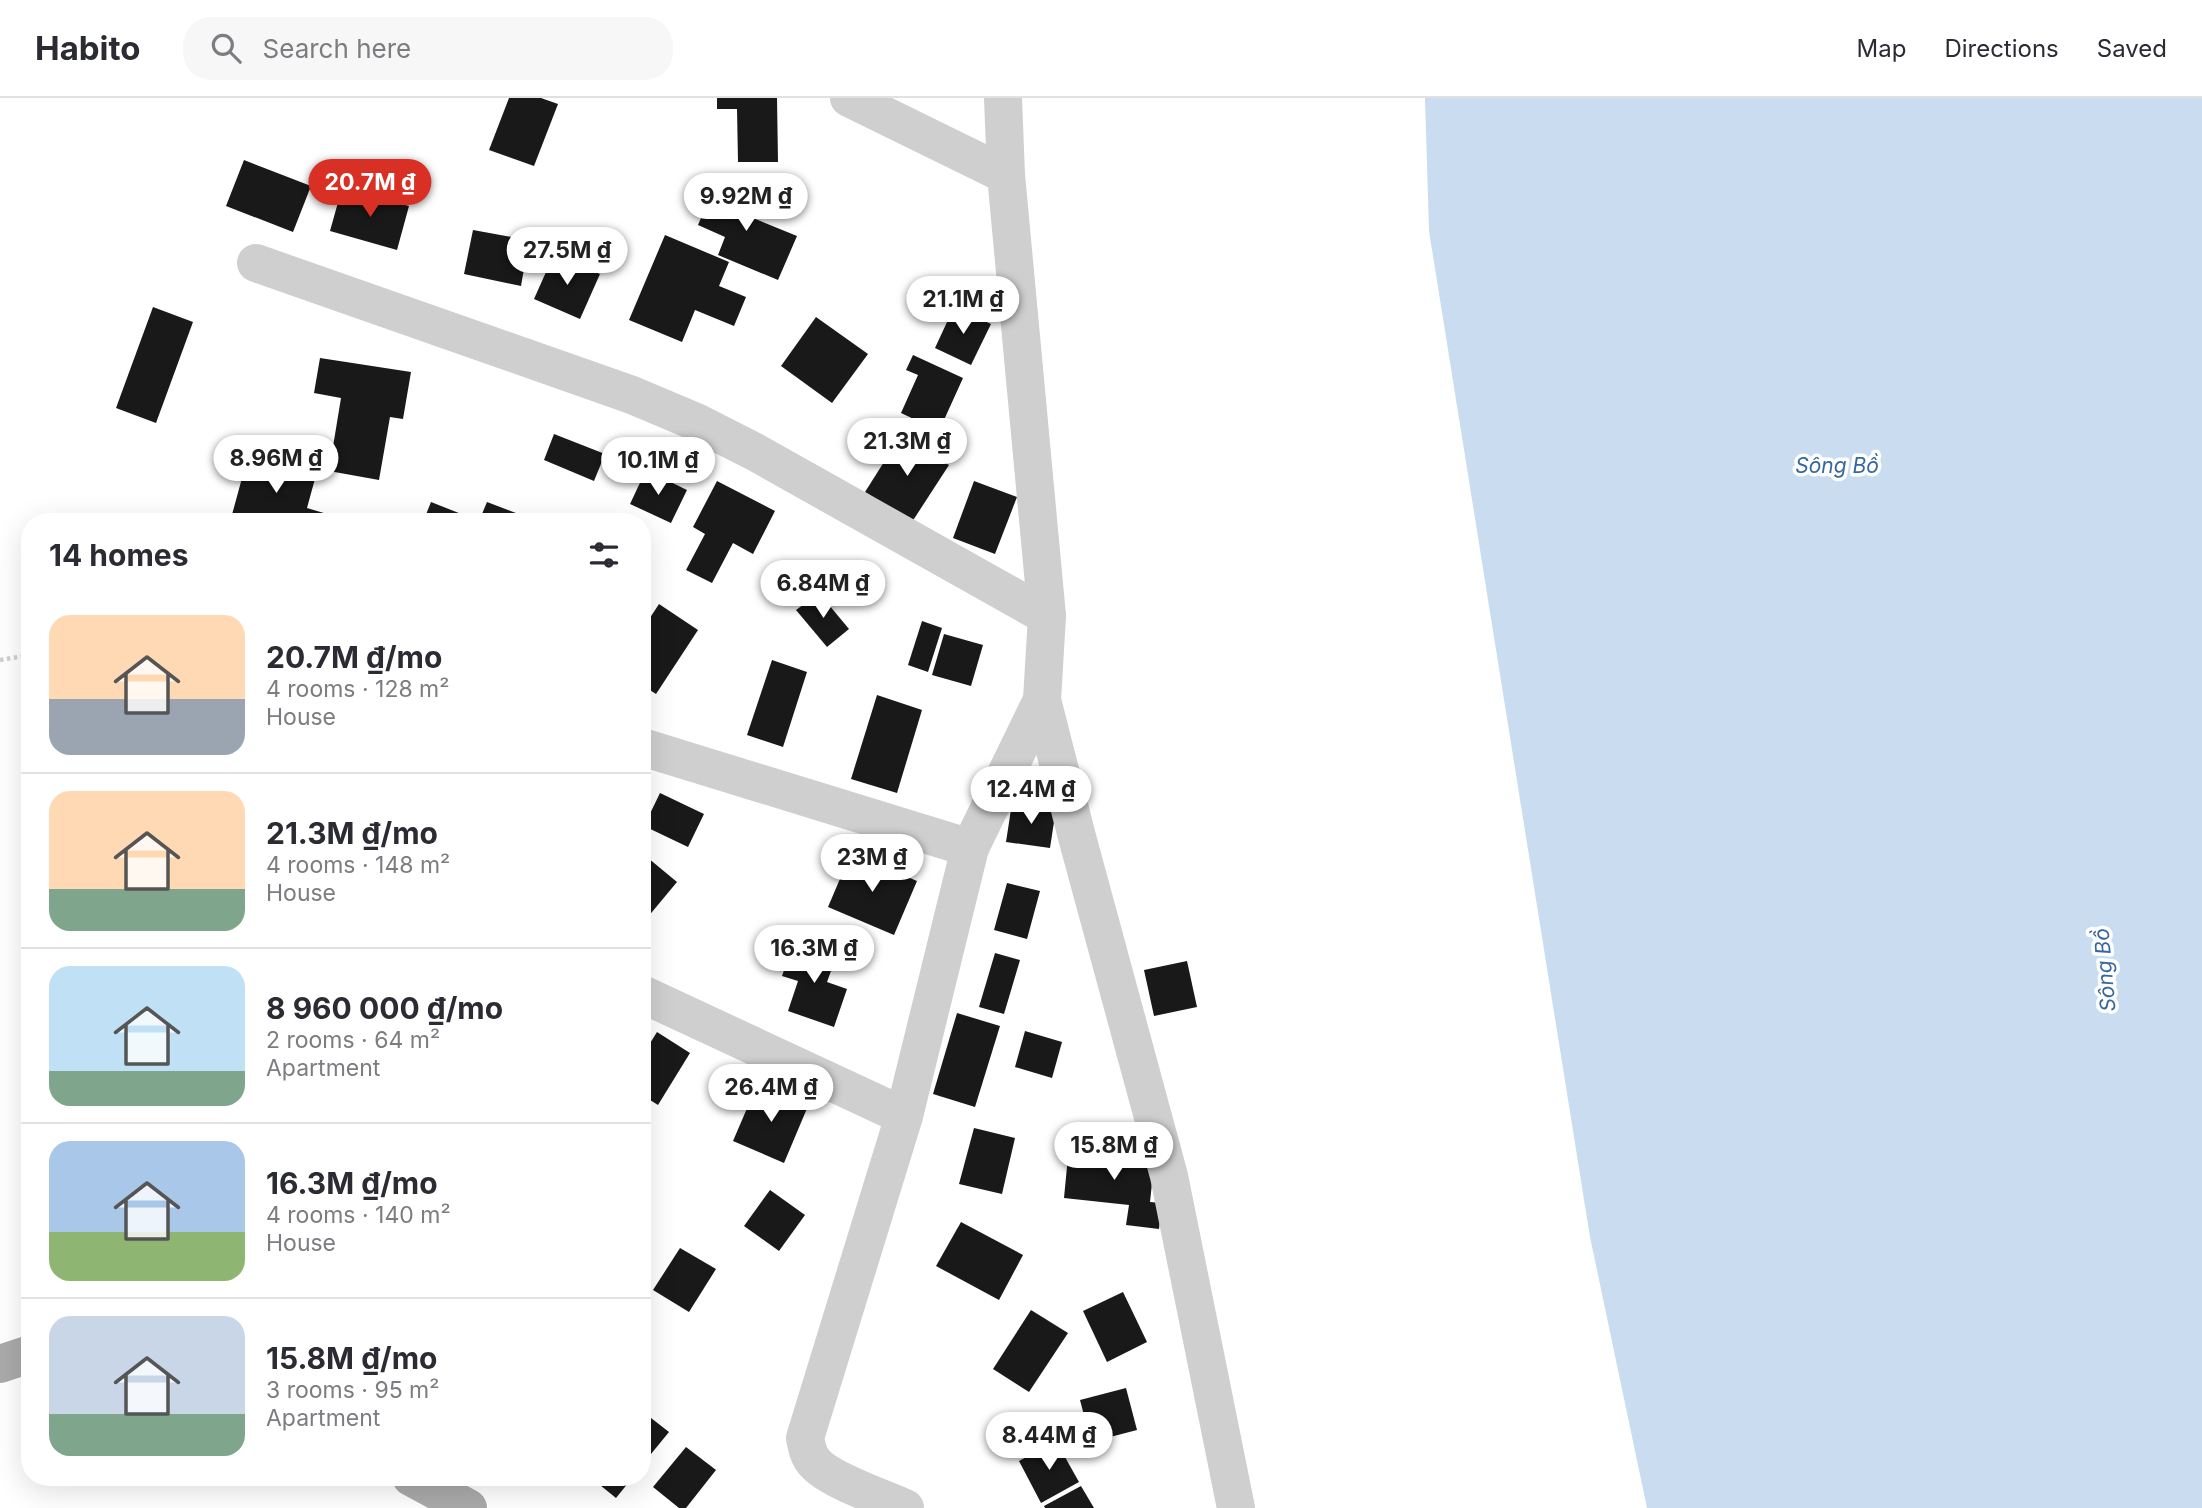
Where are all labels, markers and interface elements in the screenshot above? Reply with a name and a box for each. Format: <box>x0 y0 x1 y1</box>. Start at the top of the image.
search box <box>183 17 673 80</box>
text: Habito <box>35 28 141 68</box>
icon: search <box>207 29 245 67</box>
text: Search here <box>263 33 411 64</box>
text: Map <box>1857 34 1906 63</box>
text: Directions <box>1944 34 2059 63</box>
text: Saved <box>2097 34 2167 63</box>
pin: 20.7M ₫ <box>305 159 435 219</box>
text: 20.7M ₫ <box>324 168 416 196</box>
pin: 9.92M ₫ <box>681 174 811 233</box>
text: 9.92M ₫ <box>700 182 792 210</box>
pin: 27.5M ₫ <box>502 228 632 287</box>
text: 27.5M ₫ <box>523 236 611 264</box>
pin: 21.1M ₫ <box>898 276 1028 336</box>
text: 21.1M ₫ <box>922 285 1004 313</box>
pin: 21.3M ₫ <box>842 418 972 478</box>
text: 21.3M ₫ <box>863 427 951 455</box>
pin: 8.96M ₫ <box>211 436 341 495</box>
pin: 10.1M ₫ <box>593 438 723 497</box>
text: 8.96M ₫ <box>229 444 323 472</box>
text: 10.1M ₫ <box>617 446 699 474</box>
water label: Sông Bồ <box>1795 453 1879 478</box>
icon: filters <box>585 536 623 574</box>
text: 14 homes <box>49 537 188 573</box>
pin: 6.84M ₫ <box>758 560 888 620</box>
text: 6.84M ₫ <box>776 569 870 597</box>
text: 20.7M ₫/mo <box>266 639 442 675</box>
icon: home <box>105 643 189 727</box>
text: 4 rooms · 128 m² <box>266 675 449 703</box>
text: House <box>266 703 336 731</box>
pin: 12.4M ₫ <box>966 766 1096 826</box>
text: 12.4M ₫ <box>986 775 1076 803</box>
text: 21.3M ₫/mo <box>266 815 438 851</box>
icon: home <box>105 819 189 903</box>
pin: 23M ₫ <box>823 834 921 894</box>
text: 23M ₫ <box>837 843 907 871</box>
text: 4 rooms · 148 m² <box>266 851 450 879</box>
text: House <box>266 879 336 907</box>
pin: 16.3M ₫ <box>749 926 879 985</box>
water label: Sông Bồ <box>2088 927 2121 1013</box>
text: 16.3M ₫ <box>770 934 858 962</box>
text: 8 960 000 ₫/mo <box>266 990 503 1026</box>
icon: home <box>105 994 189 1078</box>
text: 2 rooms · 64 m² <box>266 1026 440 1054</box>
text: Apartment <box>266 1054 380 1082</box>
pin: 26.4M ₫ <box>706 1065 836 1124</box>
text: 26.4M ₫ <box>724 1073 818 1101</box>
pin: 15.8M ₫ <box>1049 1122 1179 1182</box>
text: 15.8M ₫ <box>1070 1131 1158 1159</box>
text: 16.3M ₫/mo <box>266 1165 438 1201</box>
icon: home <box>105 1169 189 1253</box>
text: 4 rooms · 140 m² <box>266 1201 451 1229</box>
text: House <box>266 1229 336 1257</box>
text: 15.8M ₫/mo <box>266 1340 438 1376</box>
icon: home <box>105 1344 189 1428</box>
text: 3 rooms · 95 m² <box>266 1376 439 1404</box>
text: Apartment <box>266 1404 380 1432</box>
pin: 8.44M ₫ <box>984 1412 1114 1472</box>
text: 8.44M ₫ <box>1002 1421 1096 1449</box>

